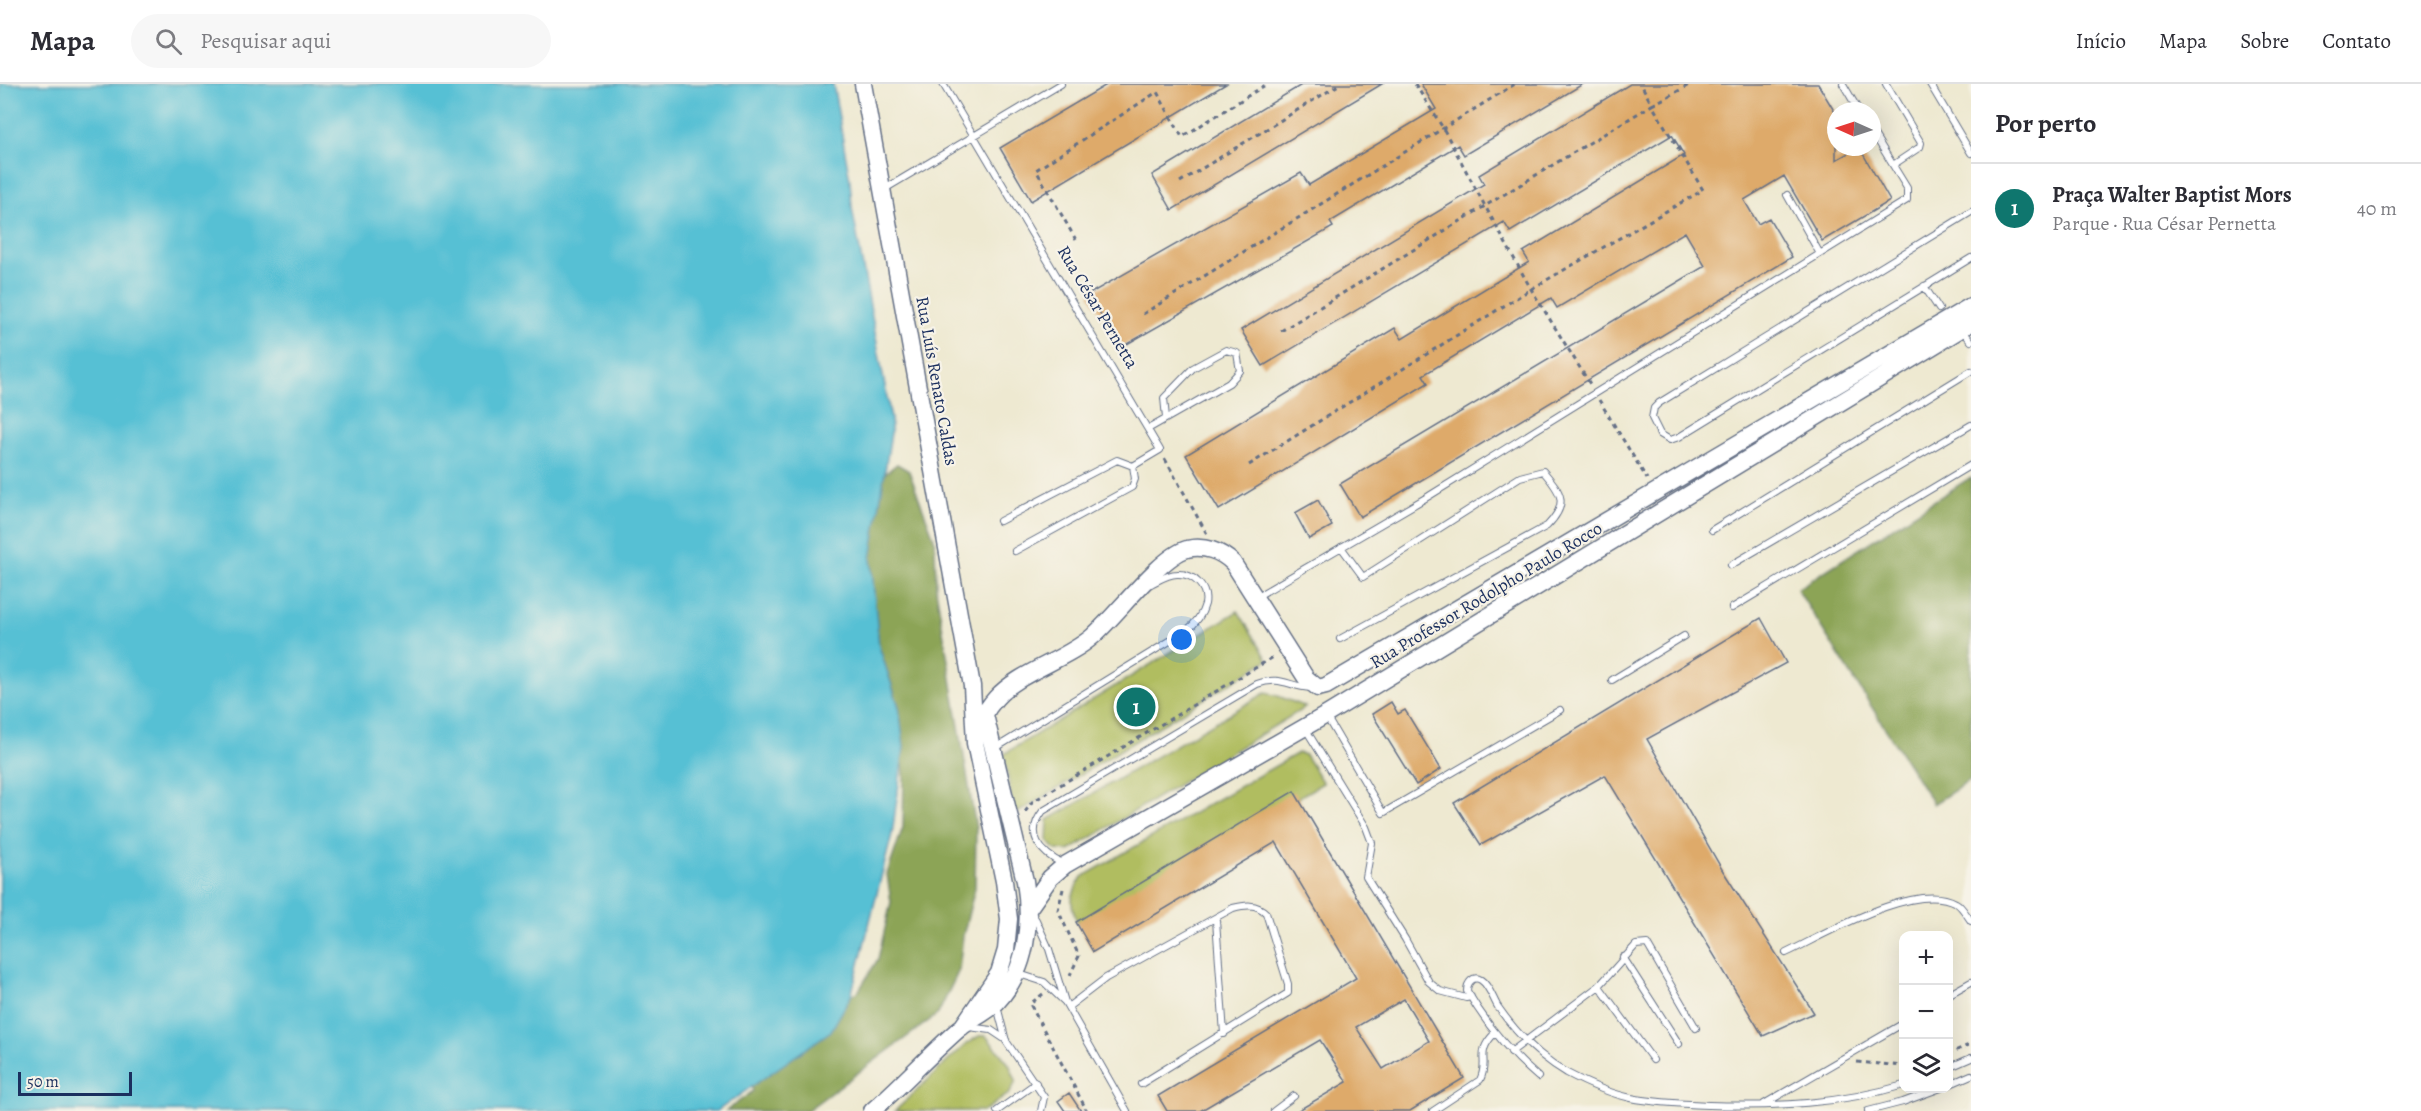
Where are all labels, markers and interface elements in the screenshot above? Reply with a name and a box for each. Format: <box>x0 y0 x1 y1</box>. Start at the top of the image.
search box <box>131 14 551 68</box>
text: Mapa <box>30 22 95 60</box>
icon: search <box>152 25 185 58</box>
text: Pesquisar aqui <box>200 26 331 56</box>
text: Início <box>2076 27 2126 55</box>
text: Mapa <box>2159 27 2207 55</box>
text: Sobre <box>2240 27 2289 55</box>
text: Contato <box>2322 27 2391 55</box>
north arrow <box>1827 102 1881 156</box>
text: Por perto <box>1995 106 2096 141</box>
text: Praça Walter Baptist Mors <box>2052 180 2292 210</box>
text: 1 <box>2011 195 2018 222</box>
text: 40 m <box>2357 195 2397 222</box>
text: Parque · Rua César Pernetta <box>2052 210 2276 237</box>
street label: Rua César Pernetta <box>1052 241 1145 373</box>
street label: Rua Luís Renato Caldas <box>910 294 964 468</box>
street label: Rua Professor Rodolpho Paulo Rocco <box>1365 516 1607 674</box>
your location <box>1167 625 1196 654</box>
pin: 1 <box>1116 684 1156 730</box>
map controls <box>1899 931 1953 1093</box>
button: + <box>1899 931 1953 985</box>
button: − <box>1899 985 1953 1039</box>
button: layers <box>1899 1039 1953 1093</box>
scale bar <box>18 1069 132 1096</box>
text: 50 m <box>27 1071 59 1093</box>

